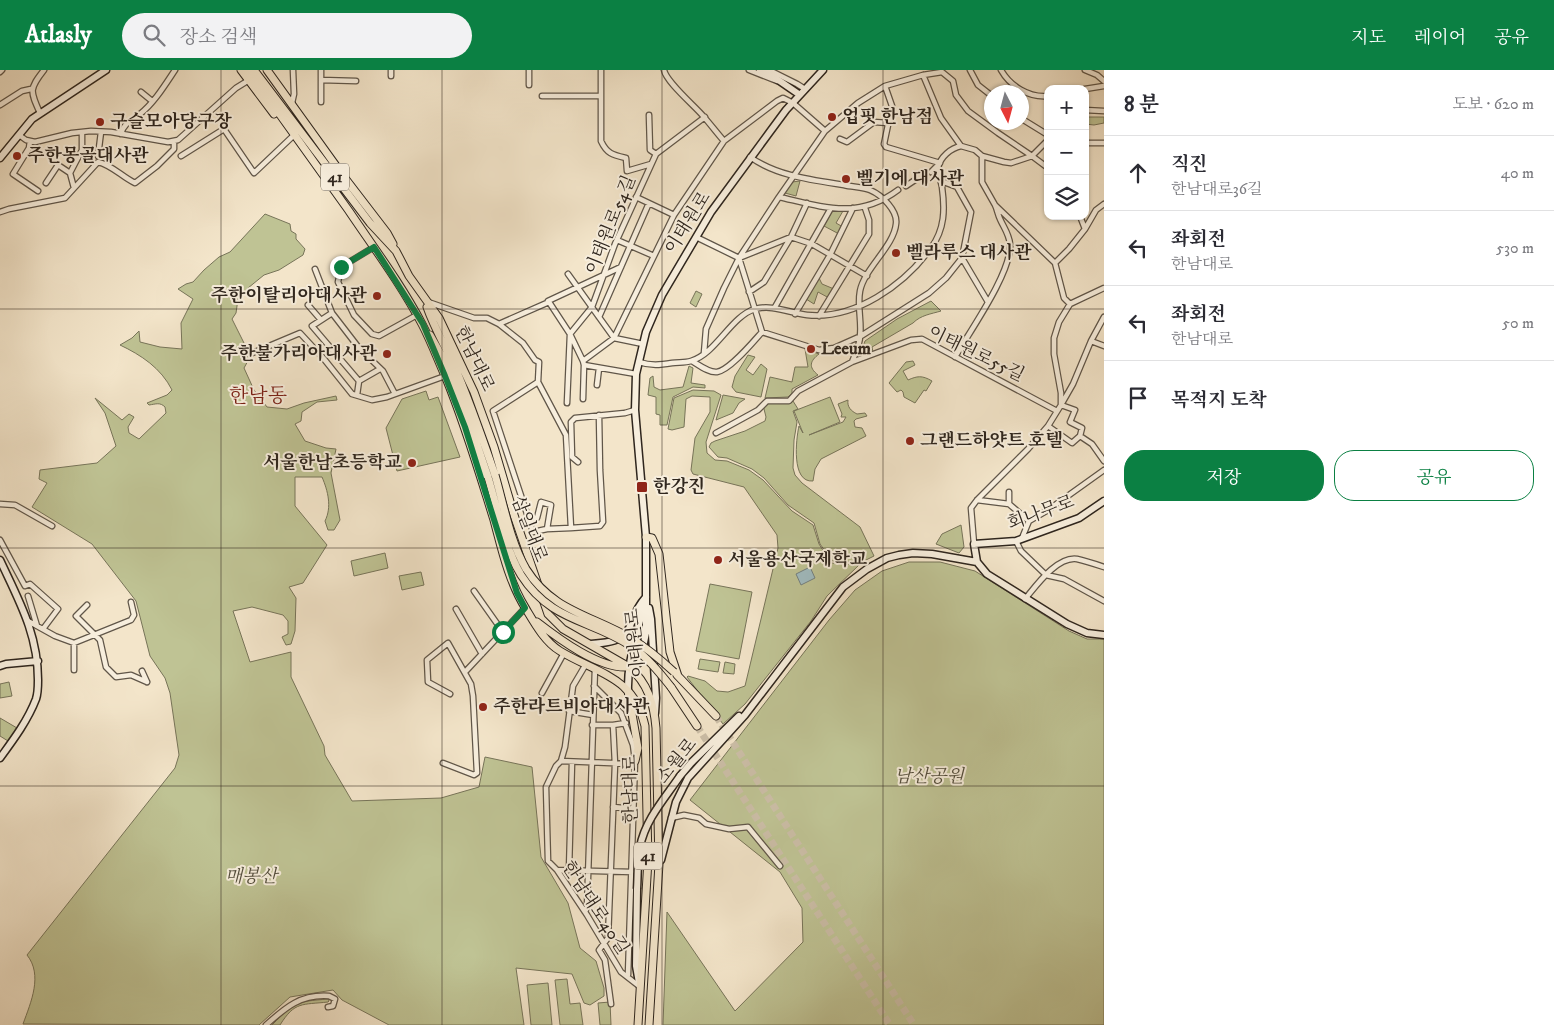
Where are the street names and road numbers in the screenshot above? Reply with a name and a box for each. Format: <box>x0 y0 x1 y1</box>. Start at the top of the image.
road number: 41 <box>321 164 349 190</box>
street label: 이태원로54길 <box>581 172 641 278</box>
street label: 이태원로 <box>660 188 716 258</box>
street label: 이태원로55길 <box>924 321 1028 387</box>
street label: 한남대로 <box>449 323 499 395</box>
street label: 회나무로 <box>1005 491 1077 535</box>
street label: 삼일대로 <box>506 493 552 565</box>
street label: 이태원로 <box>621 607 651 679</box>
street label: 소월로 <box>652 734 702 788</box>
street label: 한남대로 <box>619 754 643 824</box>
road number: 41 <box>634 842 662 869</box>
street label: 한남대로40길 <box>557 857 633 959</box>

